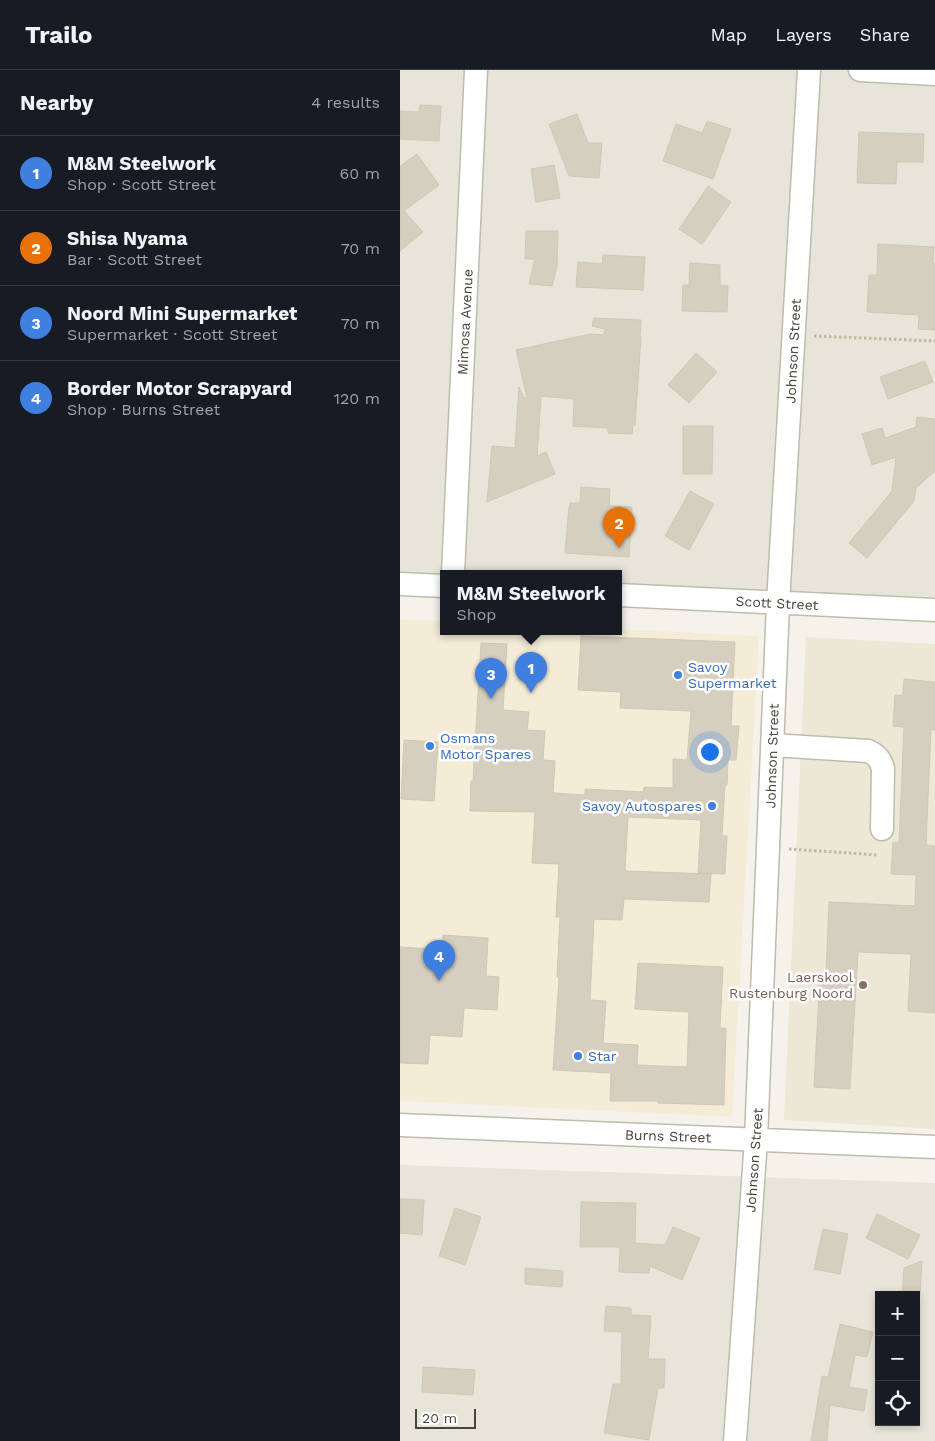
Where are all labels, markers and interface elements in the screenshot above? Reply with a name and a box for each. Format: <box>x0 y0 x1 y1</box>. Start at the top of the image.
text: Trailo <box>25 21 92 49</box>
text: Map <box>710 24 747 45</box>
text: Layers <box>775 24 832 45</box>
text: Share <box>860 24 910 45</box>
text: Nearby <box>20 90 93 115</box>
text: 4 results <box>311 93 380 112</box>
text: M&M Steelwork <box>67 152 216 175</box>
text: 1 <box>33 164 39 183</box>
text: 60 m <box>340 164 380 183</box>
text: Shop · Scott Street <box>67 175 216 194</box>
text: Shisa Nyama <box>67 227 187 250</box>
text: 2 <box>31 239 41 258</box>
text: 70 m <box>341 239 380 258</box>
text: Bar · Scott Street <box>67 250 202 269</box>
street label: Mimosa Avenue <box>454 269 476 375</box>
street label: Johnson Street <box>782 298 804 404</box>
text: Noord Mini Supermarket <box>67 302 297 325</box>
text: 3 <box>31 314 41 333</box>
text: 70 m <box>341 314 380 333</box>
text: Supermarket · Scott Street <box>67 325 277 344</box>
text: Border Motor Scrapyard <box>67 377 292 400</box>
text: 4 <box>31 389 41 408</box>
text: 120 m <box>334 389 380 408</box>
text: Shop · Burns Street <box>67 400 220 419</box>
pin: 2 <box>603 507 635 548</box>
popup <box>440 570 622 635</box>
text: M&M Steelwork <box>456 582 606 605</box>
street label: Scott Street <box>735 593 819 613</box>
text: Shop <box>456 605 496 624</box>
pin: 1 <box>515 652 547 693</box>
pin: 3 <box>475 658 507 699</box>
place label: Savoy Supermarket <box>688 659 777 691</box>
marker: Savoy Supermarket <box>672 669 684 681</box>
street label: Johnson Street <box>762 703 782 809</box>
place label: Osmans Motor Spares <box>440 730 531 762</box>
your location <box>697 739 723 765</box>
marker: Osmans Motor Spares <box>424 740 436 752</box>
place label: Savoy Autospares <box>582 798 702 814</box>
marker: Savoy Autospares <box>706 800 718 812</box>
pin: 4 <box>423 940 455 981</box>
place label: Laerskool Rustenburg Noord <box>729 969 854 1001</box>
marker: Laerskool Rustenburg Noord <box>857 979 869 991</box>
place label: Star <box>588 1048 617 1064</box>
marker: Star <box>572 1050 584 1062</box>
street label: Johnson Street <box>742 1107 766 1213</box>
street label: Burns Street <box>625 1126 712 1146</box>
map controls <box>875 1291 920 1426</box>
button: + <box>875 1291 920 1336</box>
button: − <box>875 1336 920 1381</box>
button: locate <box>875 1381 920 1426</box>
scale bar <box>415 1406 476 1429</box>
text: 20 m <box>422 1410 457 1426</box>

